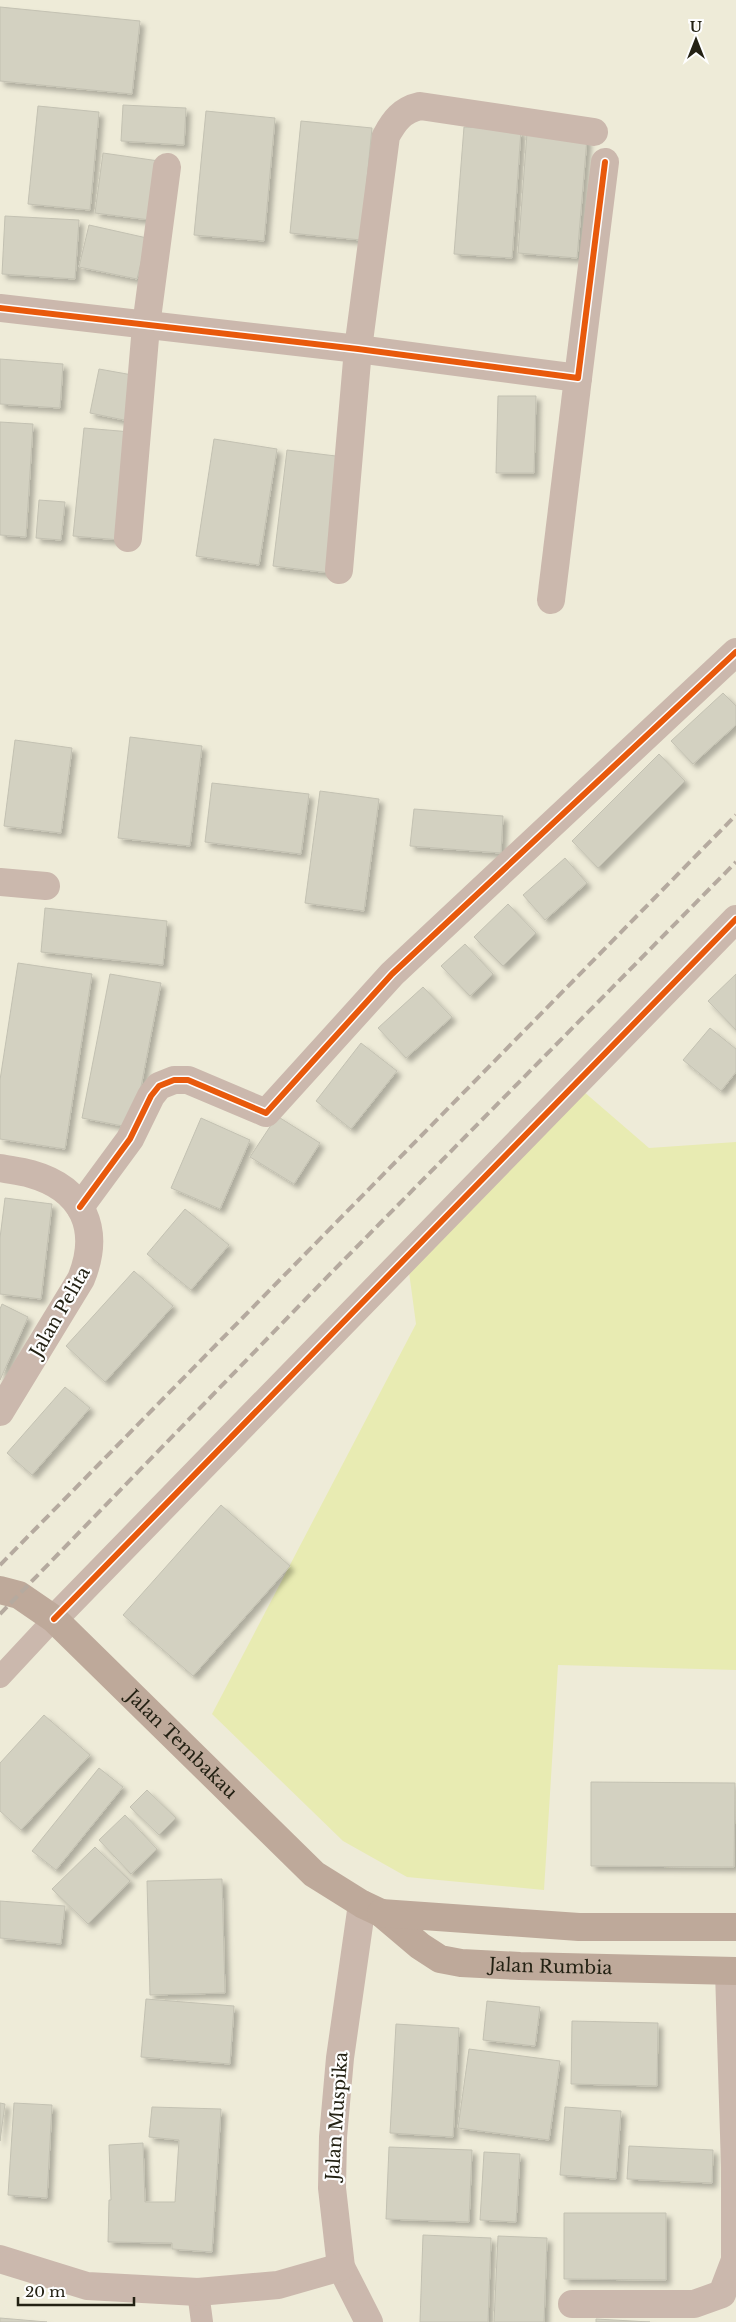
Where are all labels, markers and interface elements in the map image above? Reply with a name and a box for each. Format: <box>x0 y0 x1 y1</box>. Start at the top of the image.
north arrow <box>671 15 721 65</box>
text: U <box>690 18 703 36</box>
street label: Jalan Pelita <box>24 1263 95 1363</box>
street label: Jalan Tembakau <box>120 1684 242 1803</box>
street label: Jalan Rumbia <box>487 1953 613 1979</box>
street label: Jalan Muspika <box>321 2051 352 2183</box>
scale bar <box>18 2274 134 2306</box>
text: 20 m <box>25 2282 65 2301</box>

